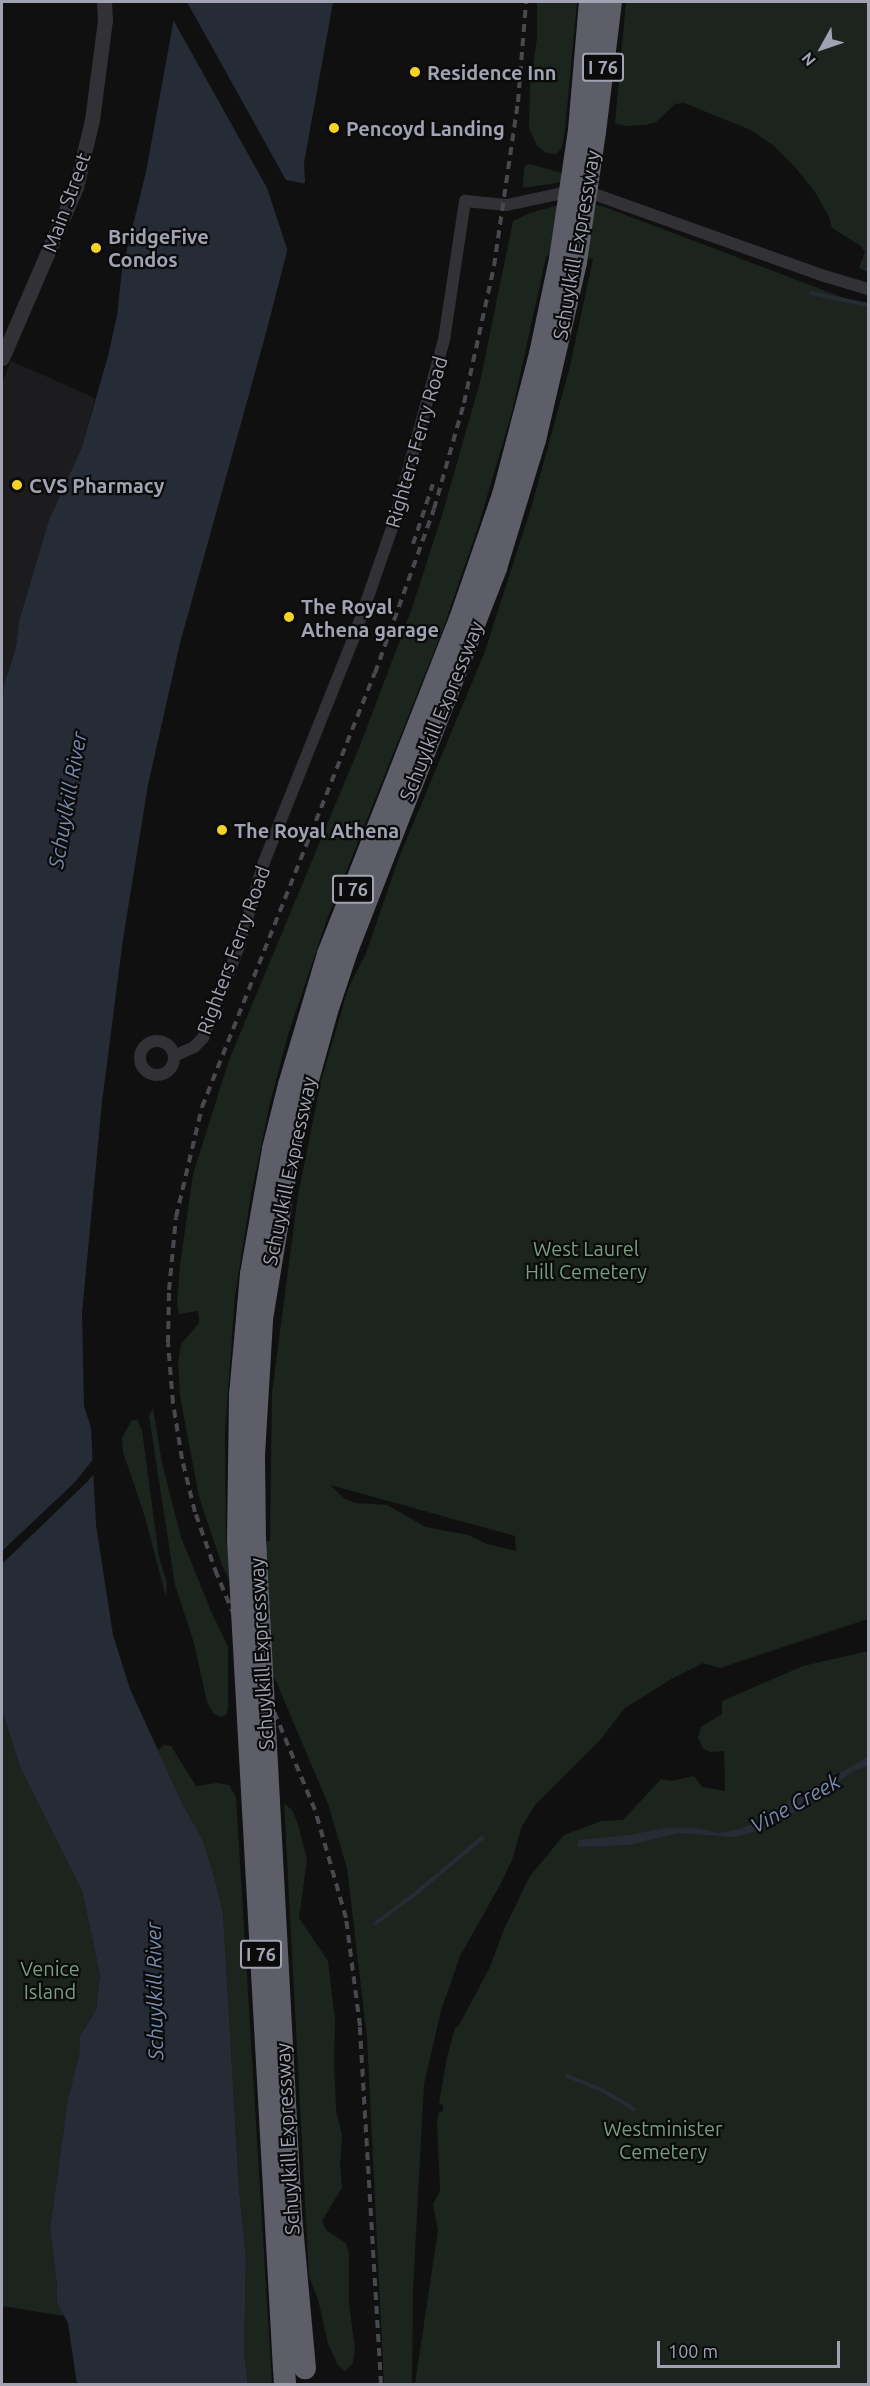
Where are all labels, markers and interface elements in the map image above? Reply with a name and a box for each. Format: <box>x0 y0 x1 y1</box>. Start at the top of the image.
north arrow <box>792 18 852 78</box>
text: N <box>797 49 819 70</box>
road number: I 76 <box>582 52 624 82</box>
place label: Residence Inn <box>427 60 557 84</box>
marker: Residence Inn <box>408 65 422 79</box>
place label: Pencoyd Landing <box>346 116 505 140</box>
marker: Pencoyd Landing <box>327 121 341 135</box>
street label: Schuylkill Expressway <box>548 148 604 342</box>
street label: Main Street <box>37 149 95 255</box>
place label: BridgeFive Condos <box>108 225 209 272</box>
marker: BridgeFive Condos <box>89 241 103 255</box>
street label: Righters Ferry Road <box>380 353 452 531</box>
place label: CVS Pharmacy <box>29 473 164 497</box>
marker: CVS Pharmacy <box>10 478 24 492</box>
place label: The Royal Athena garage <box>301 594 439 641</box>
marker: The Royal Athena garage <box>282 610 296 624</box>
street label: Schuylkill Expressway <box>394 617 488 805</box>
water label: Schuylkill River <box>43 730 91 870</box>
place label: The Royal Athena <box>234 818 399 842</box>
marker: The Royal Athena <box>215 823 229 837</box>
street label: Righters Ferry Road <box>191 863 275 1037</box>
road number: I 76 <box>332 874 374 904</box>
street label: Schuylkill Expressway <box>257 1075 321 1267</box>
park label: West Laurel Hill Cemetery <box>525 1237 647 1284</box>
street label: Schuylkill Expressway <box>244 1557 278 1751</box>
water label: Vine Creek <box>746 1768 844 1838</box>
water label: Schuylkill River <box>140 1922 168 2060</box>
road number: I 76 <box>240 1939 282 1969</box>
park label: Venice Island <box>20 1957 80 2004</box>
street label: Schuylkill Expressway <box>270 2042 304 2236</box>
park label: Westminister Cemetery <box>603 2116 723 2163</box>
scale bar <box>660 2329 843 2367</box>
text: 100 m <box>668 2341 718 2361</box>

